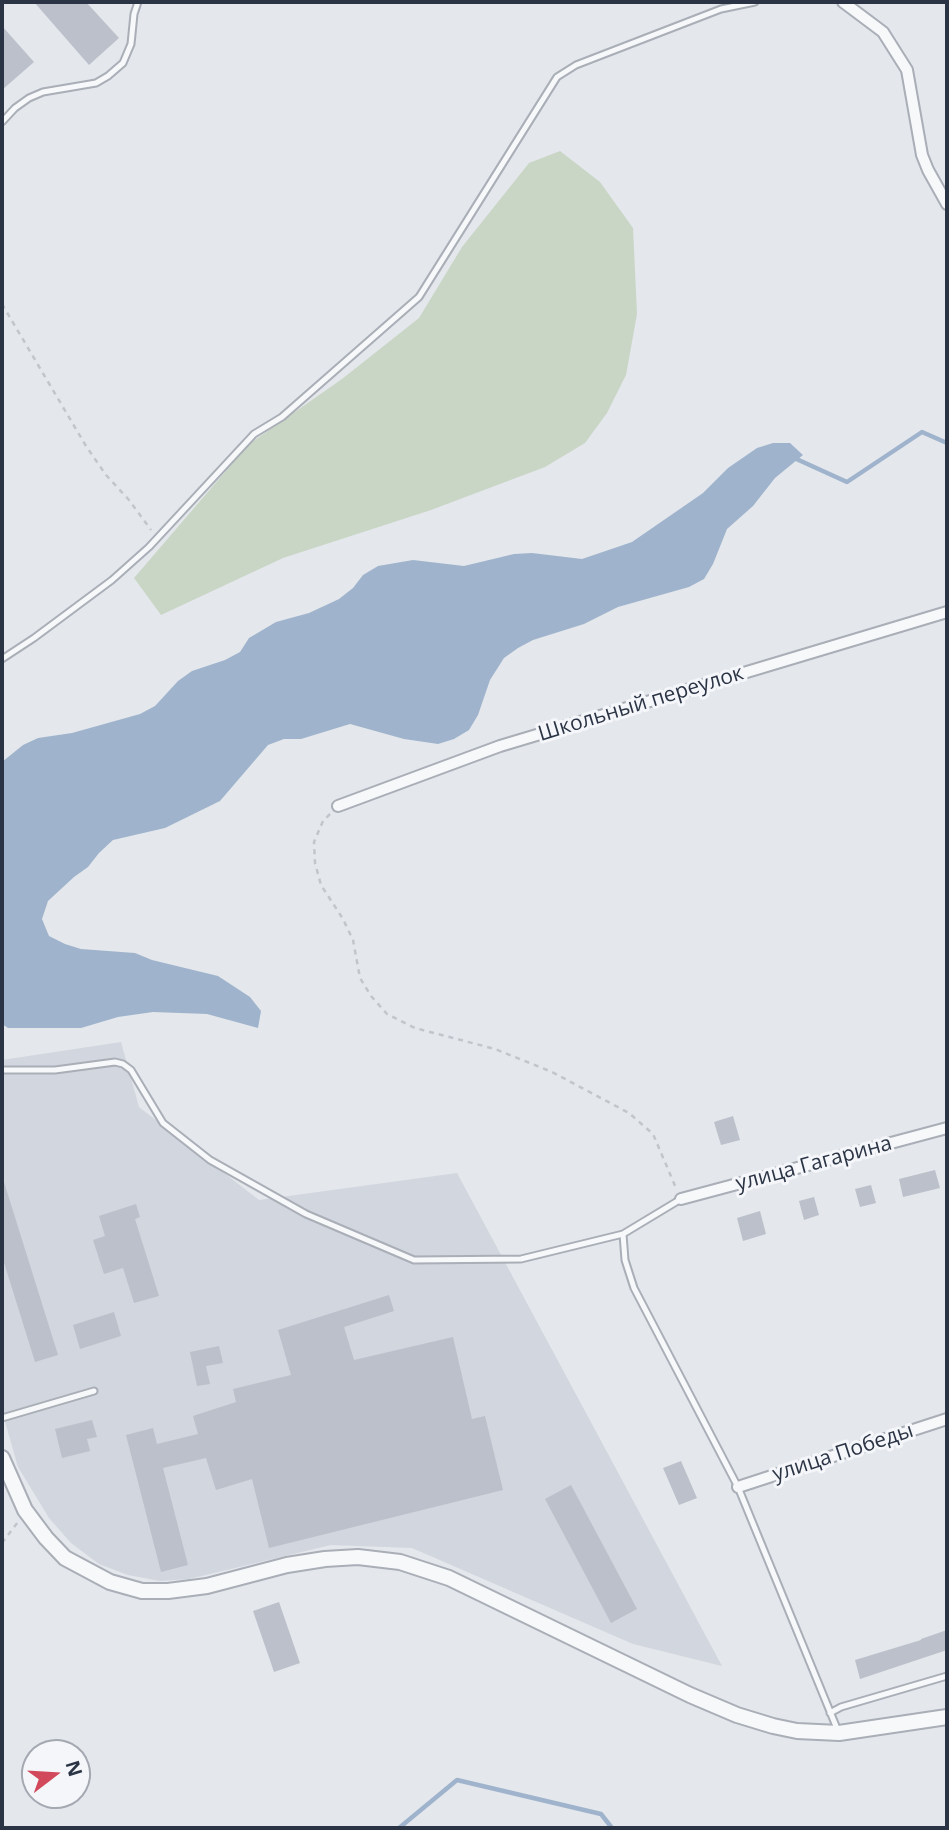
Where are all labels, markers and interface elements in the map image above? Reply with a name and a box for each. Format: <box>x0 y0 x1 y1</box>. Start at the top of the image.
street label: Школьный переулок <box>535 661 747 747</box>
street label: улица Гагарина <box>733 1131 895 1197</box>
street label: улица Победы <box>769 1418 917 1488</box>
north arrow <box>21 1739 91 1809</box>
text: N <box>59 1757 89 1780</box>

